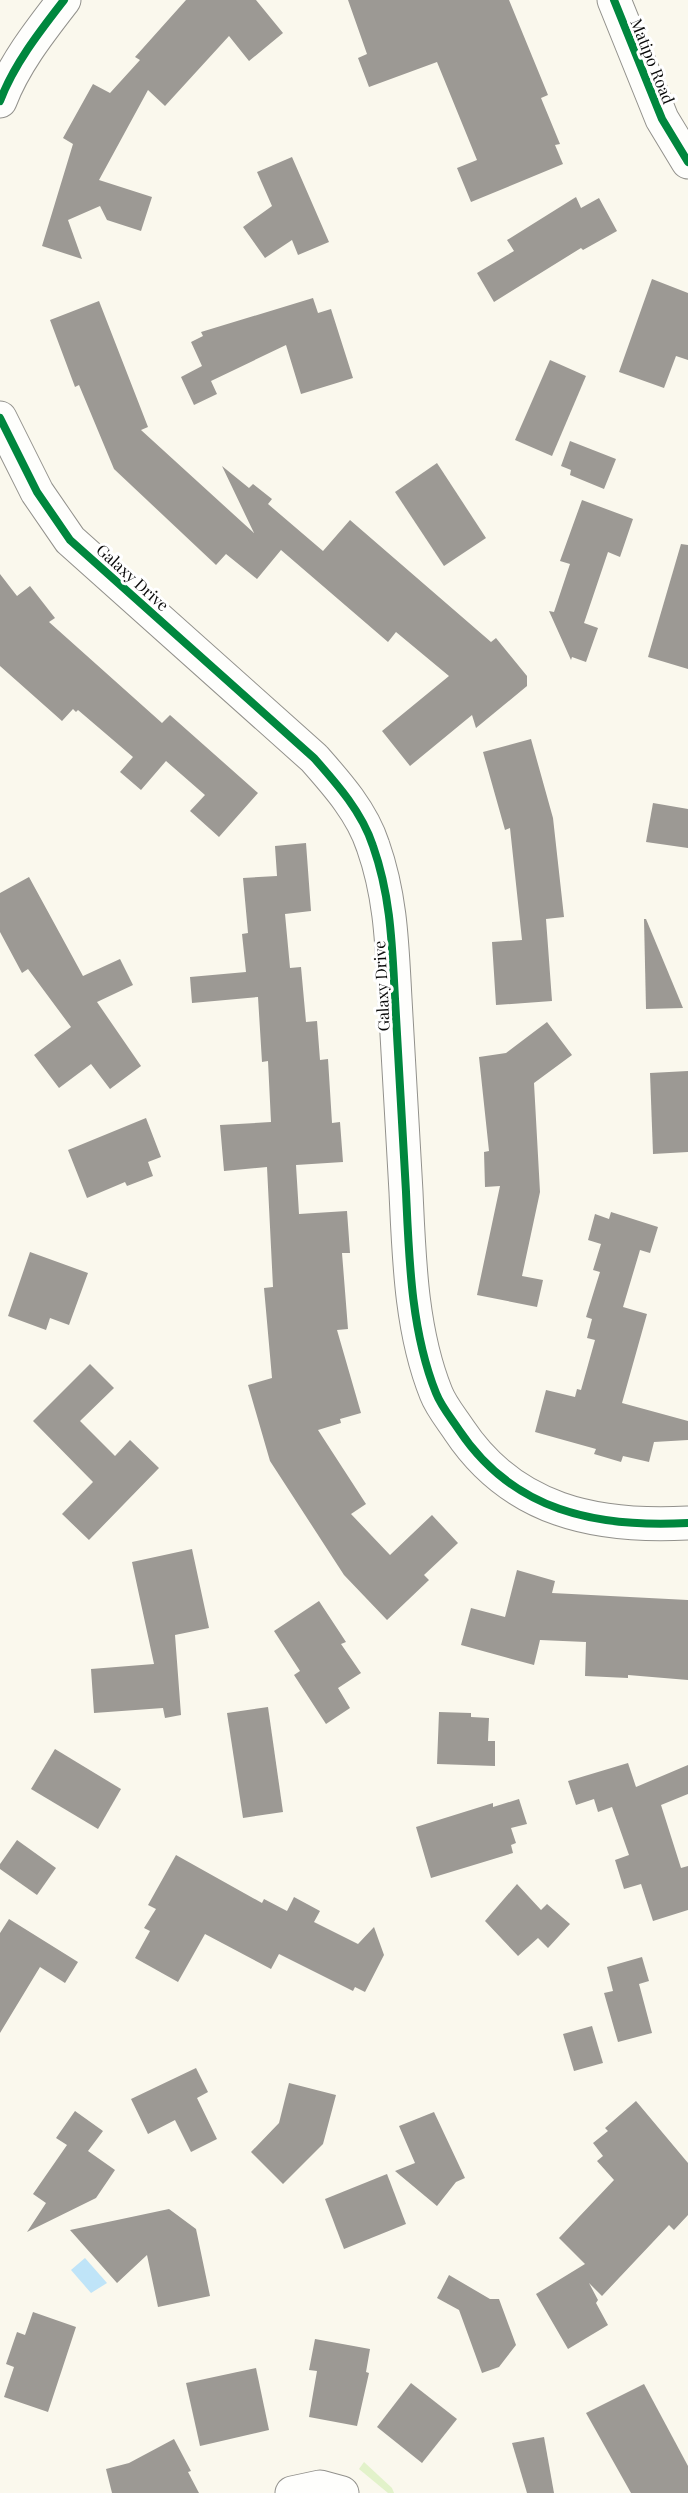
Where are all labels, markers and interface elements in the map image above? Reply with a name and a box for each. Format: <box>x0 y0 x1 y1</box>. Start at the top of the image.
street label: Matipo Road <box>626 15 680 107</box>
street label: Galaxy Drive <box>92 539 174 615</box>
street label: Galaxy Drive <box>368 940 394 1032</box>

